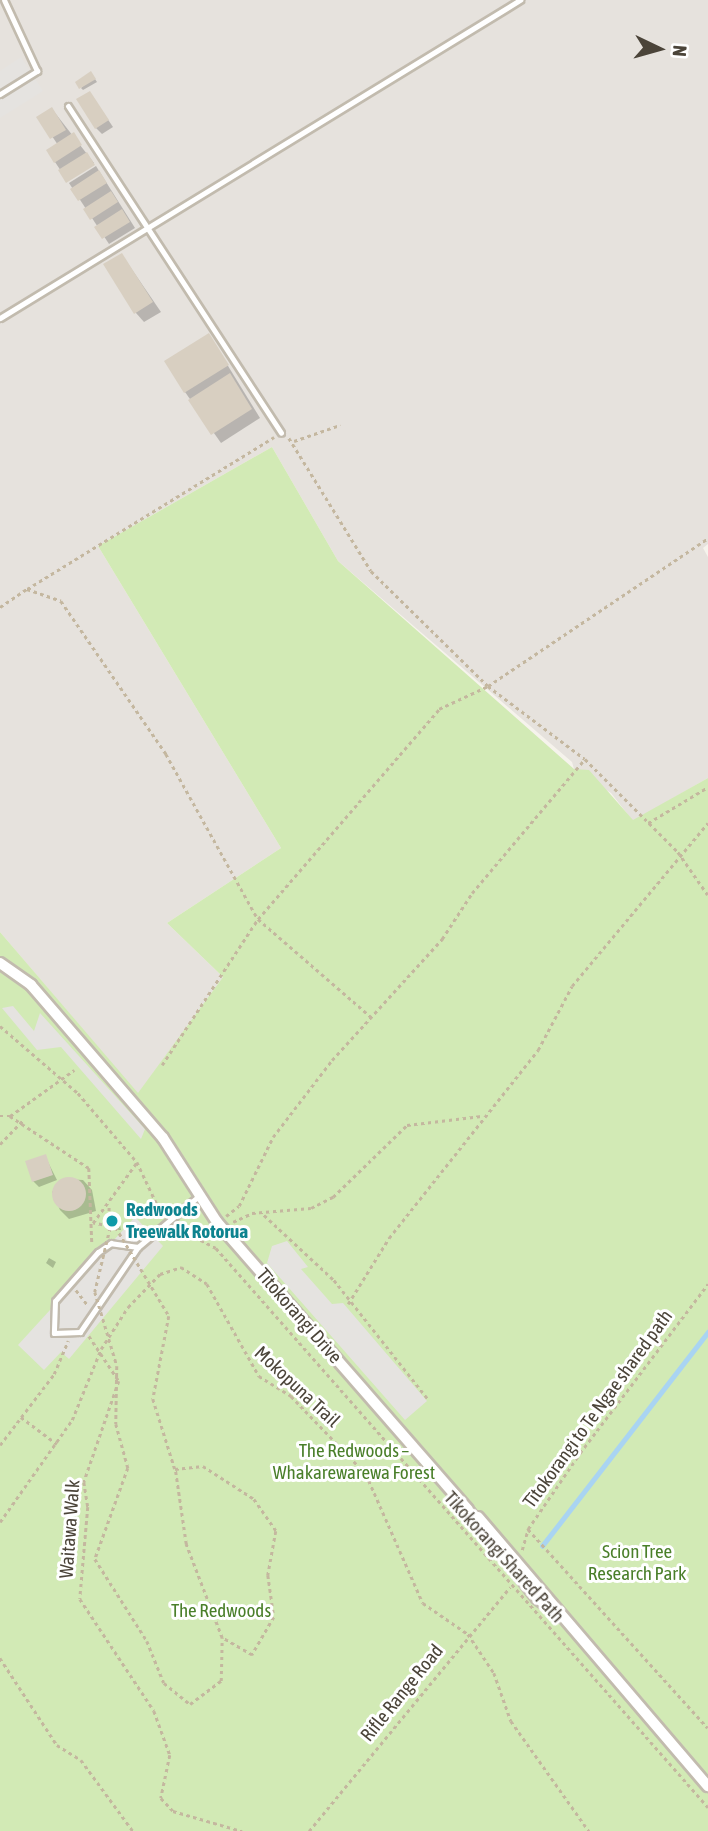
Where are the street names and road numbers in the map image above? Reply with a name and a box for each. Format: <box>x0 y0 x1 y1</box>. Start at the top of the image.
street label: Tītokorangi Drive <box>251 1264 347 1368</box>
street label: Tītokorangi to Te Ngae shared path <box>518 1306 678 1512</box>
street label: Mokopuna Trail <box>250 1342 344 1432</box>
street label: Waitawa Walk <box>55 1479 85 1579</box>
street label: Tikokorangi Shared Path <box>439 1487 569 1627</box>
street label: Rifle Range Road <box>356 1640 448 1746</box>

